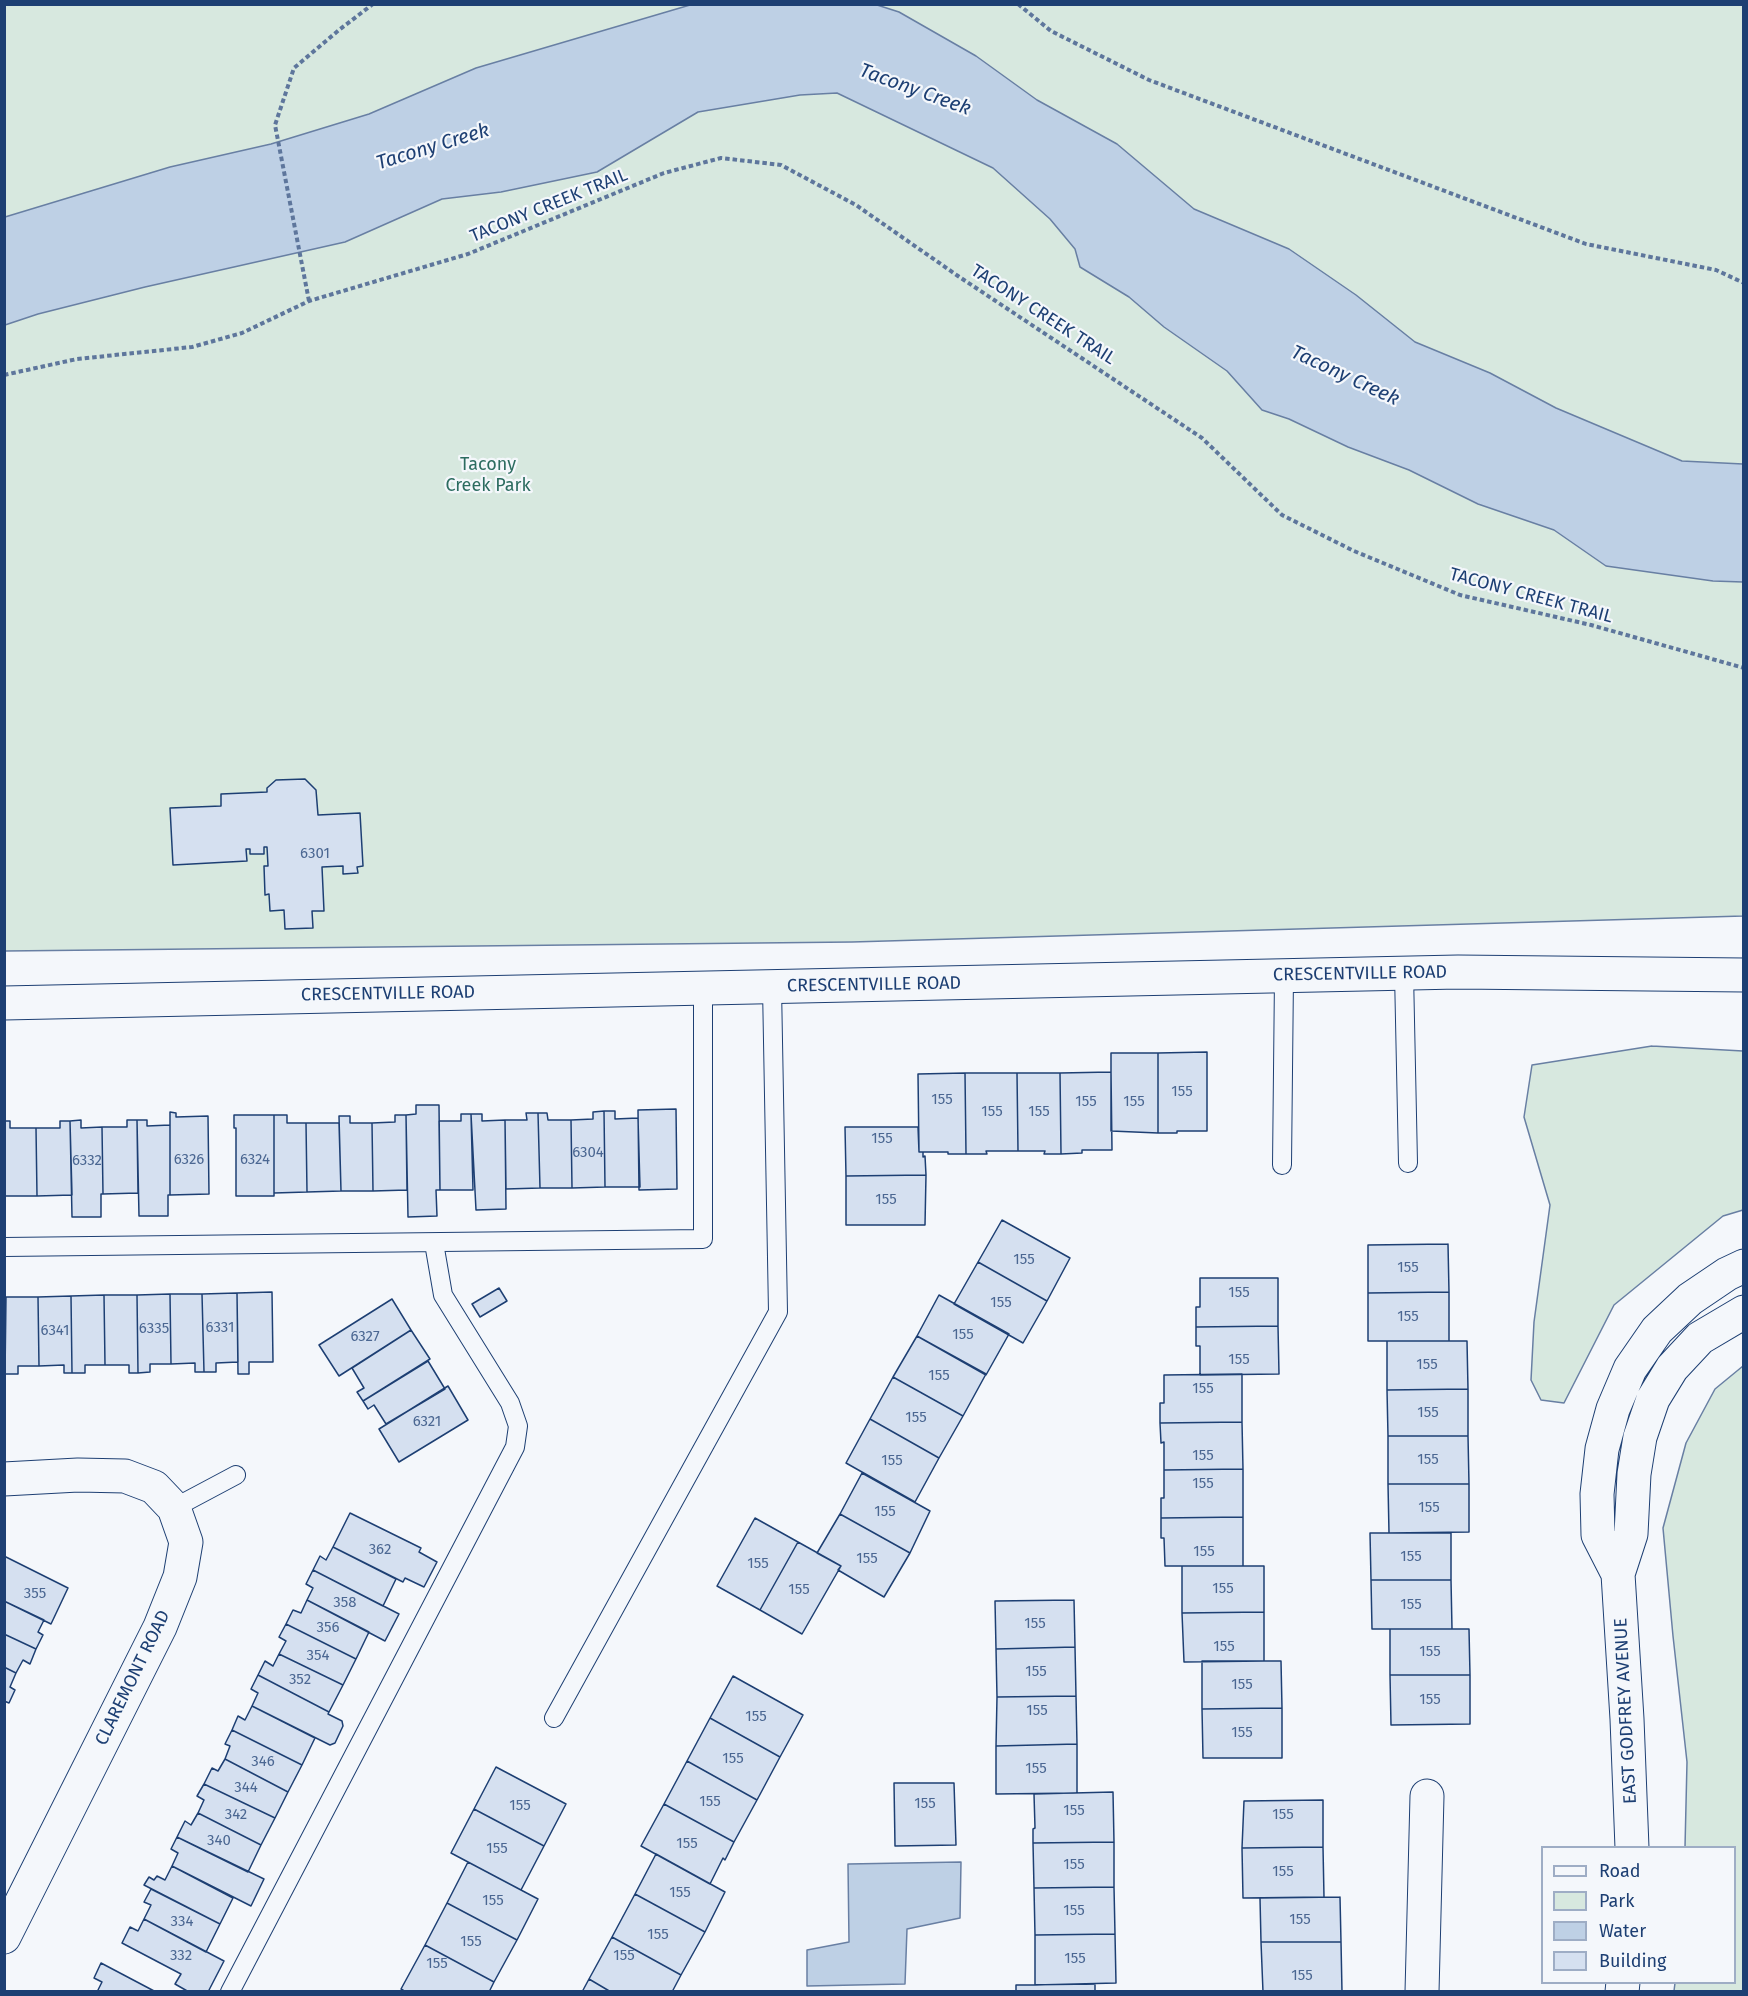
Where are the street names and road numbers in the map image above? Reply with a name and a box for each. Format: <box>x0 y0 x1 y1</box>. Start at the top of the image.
street label: TACONY CREEK TRAIL <box>467 165 631 247</box>
street label: TACONY CREEK TRAIL <box>967 260 1119 370</box>
street label: TACONY CREEK TRAIL <box>1447 564 1615 628</box>
street label: CRESCENTVILLE ROAD <box>1273 962 1447 986</box>
street label: CRESCENTVILLE ROAD <box>787 973 961 997</box>
street label: CRESCENTVILLE ROAD <box>301 982 475 1006</box>
street label: CLAREMONT ROAD <box>91 1607 175 1749</box>
street label: EAST GODFREY AVENUE <box>1610 1617 1642 1805</box>

